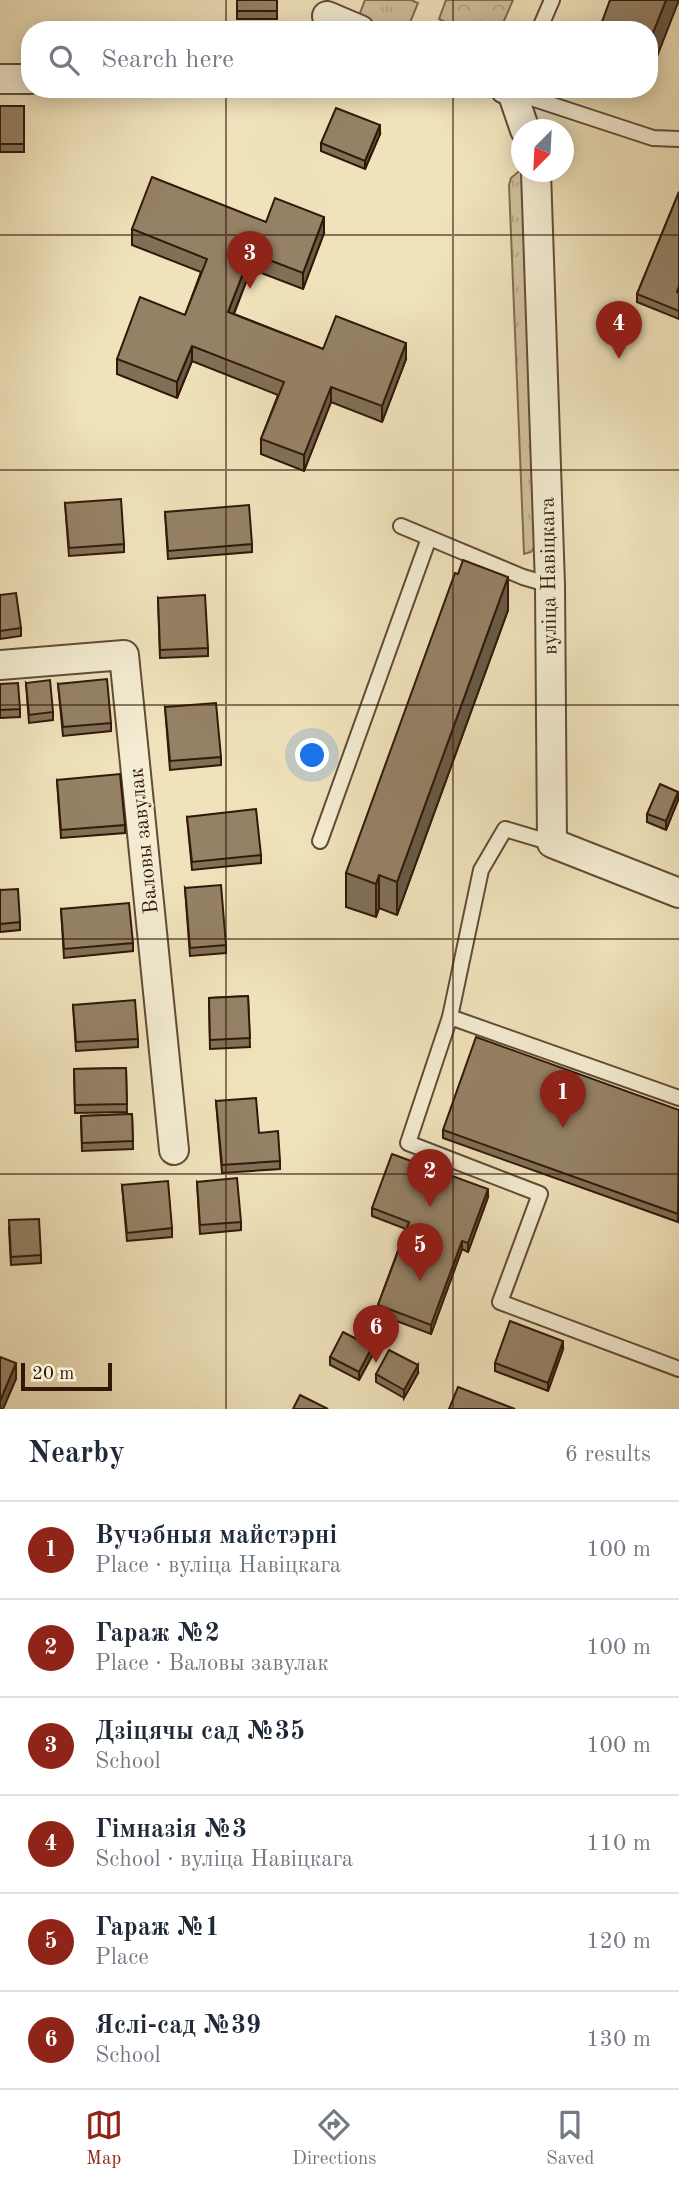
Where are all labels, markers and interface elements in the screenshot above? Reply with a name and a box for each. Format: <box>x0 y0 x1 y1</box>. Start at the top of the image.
search box <box>21 21 658 98</box>
icon: search <box>45 41 83 79</box>
text: Search here <box>101 47 234 73</box>
north arrow <box>511 119 574 182</box>
pin: 3 <box>227 231 273 289</box>
pin: 4 <box>596 301 642 359</box>
street label: вуліца Навіцкага <box>538 497 561 655</box>
your location <box>295 738 329 772</box>
street label: Валовы завулак <box>126 766 163 915</box>
pin: 1 <box>540 1070 586 1128</box>
pin: 2 <box>407 1149 453 1207</box>
pin: 5 <box>397 1223 443 1281</box>
pin: 6 <box>353 1305 399 1363</box>
scale bar <box>21 1360 112 1392</box>
text: 20 m <box>32 1365 74 1384</box>
text: Nearby <box>28 1439 125 1469</box>
text: 6 results <box>565 1443 651 1466</box>
text: Вучэбныя майстэрні <box>95 1523 337 1549</box>
text: 1 <box>44 1538 58 1561</box>
text: 100 m <box>586 1538 651 1561</box>
text: Place · вуліца Навіцкага <box>95 1554 341 1577</box>
text: Гараж №2 <box>95 1621 220 1647</box>
text: 2 <box>44 1636 58 1659</box>
text: 100 m <box>586 1636 651 1659</box>
text: Place · Валовы завулак <box>95 1652 329 1675</box>
text: Дзіцячы сад №35 <box>95 1719 305 1745</box>
text: 3 <box>44 1734 58 1757</box>
text: 100 m <box>586 1734 651 1757</box>
text: School <box>95 1750 161 1773</box>
text: Гімназія №3 <box>95 1817 247 1843</box>
text: 4 <box>44 1832 58 1855</box>
text: 110 m <box>586 1832 651 1855</box>
text: School · вуліца Навіцкага <box>95 1848 353 1871</box>
text: Гараж №1 <box>95 1915 220 1941</box>
text: 5 <box>44 1930 58 1953</box>
text: 120 m <box>586 1930 651 1953</box>
text: Place <box>95 1946 149 1969</box>
text: Яслі-сад №39 <box>95 2013 261 2039</box>
text: 6 <box>44 2028 58 2051</box>
text: 130 m <box>586 2028 651 2051</box>
text: School <box>95 2044 161 2067</box>
tab: Map <box>85 2106 123 2171</box>
tab: Directions <box>292 2106 377 2171</box>
tab: Saved <box>546 2106 594 2171</box>

